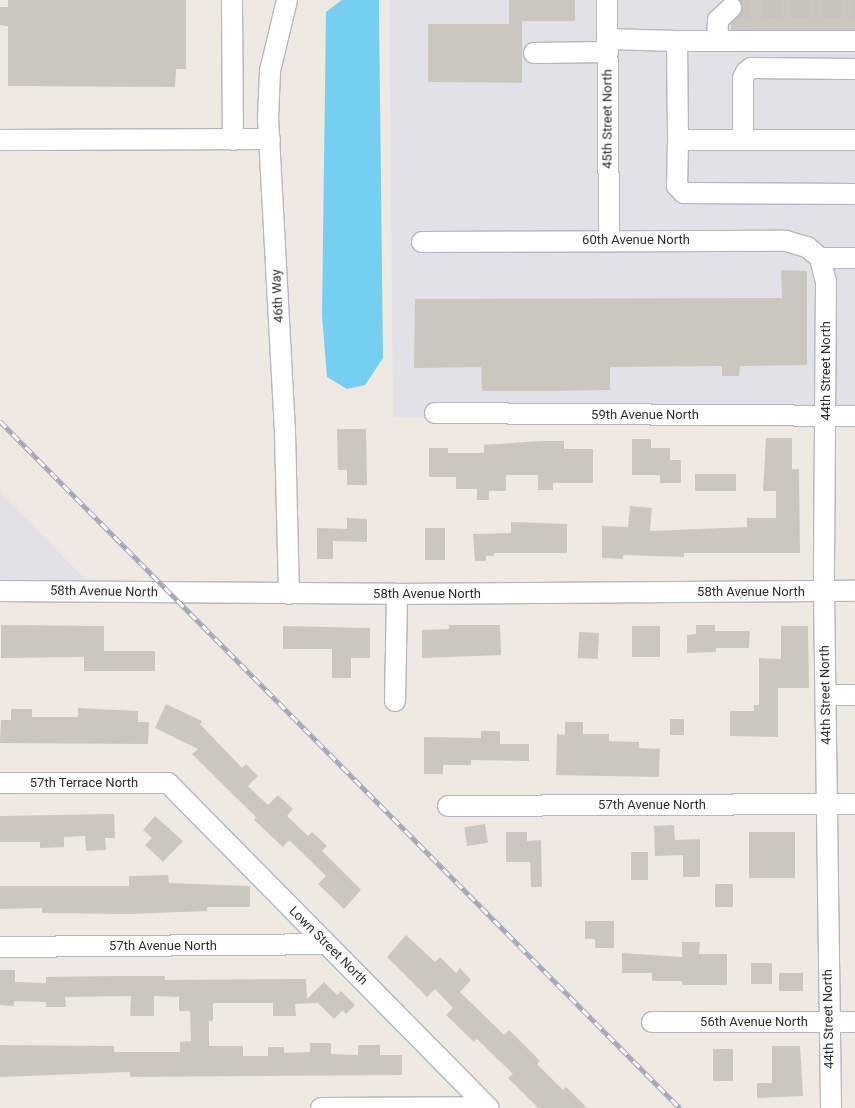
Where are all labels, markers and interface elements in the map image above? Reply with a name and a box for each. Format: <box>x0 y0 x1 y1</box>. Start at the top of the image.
street label: 45th Street North <box>600 69 616 169</box>
street label: 60th Avenue North <box>582 232 690 248</box>
street label: 46th Way <box>269 269 287 323</box>
street label: 44th Street North <box>818 321 834 421</box>
street label: 59th Avenue North <box>591 407 699 423</box>
street label: 58th Avenue North <box>50 583 158 601</box>
street label: 58th Avenue North <box>697 584 805 600</box>
street label: 58th Avenue North <box>373 586 481 602</box>
street label: 44th Street North <box>817 645 835 745</box>
street label: 57th Terrace North <box>30 775 138 791</box>
street label: 57th Avenue North <box>598 797 706 813</box>
street label: Lown Street North <box>285 903 371 989</box>
street label: 57th Avenue North <box>109 938 217 954</box>
street label: 44th Street North <box>820 969 838 1069</box>
street label: 56th Avenue North <box>700 1014 808 1030</box>

